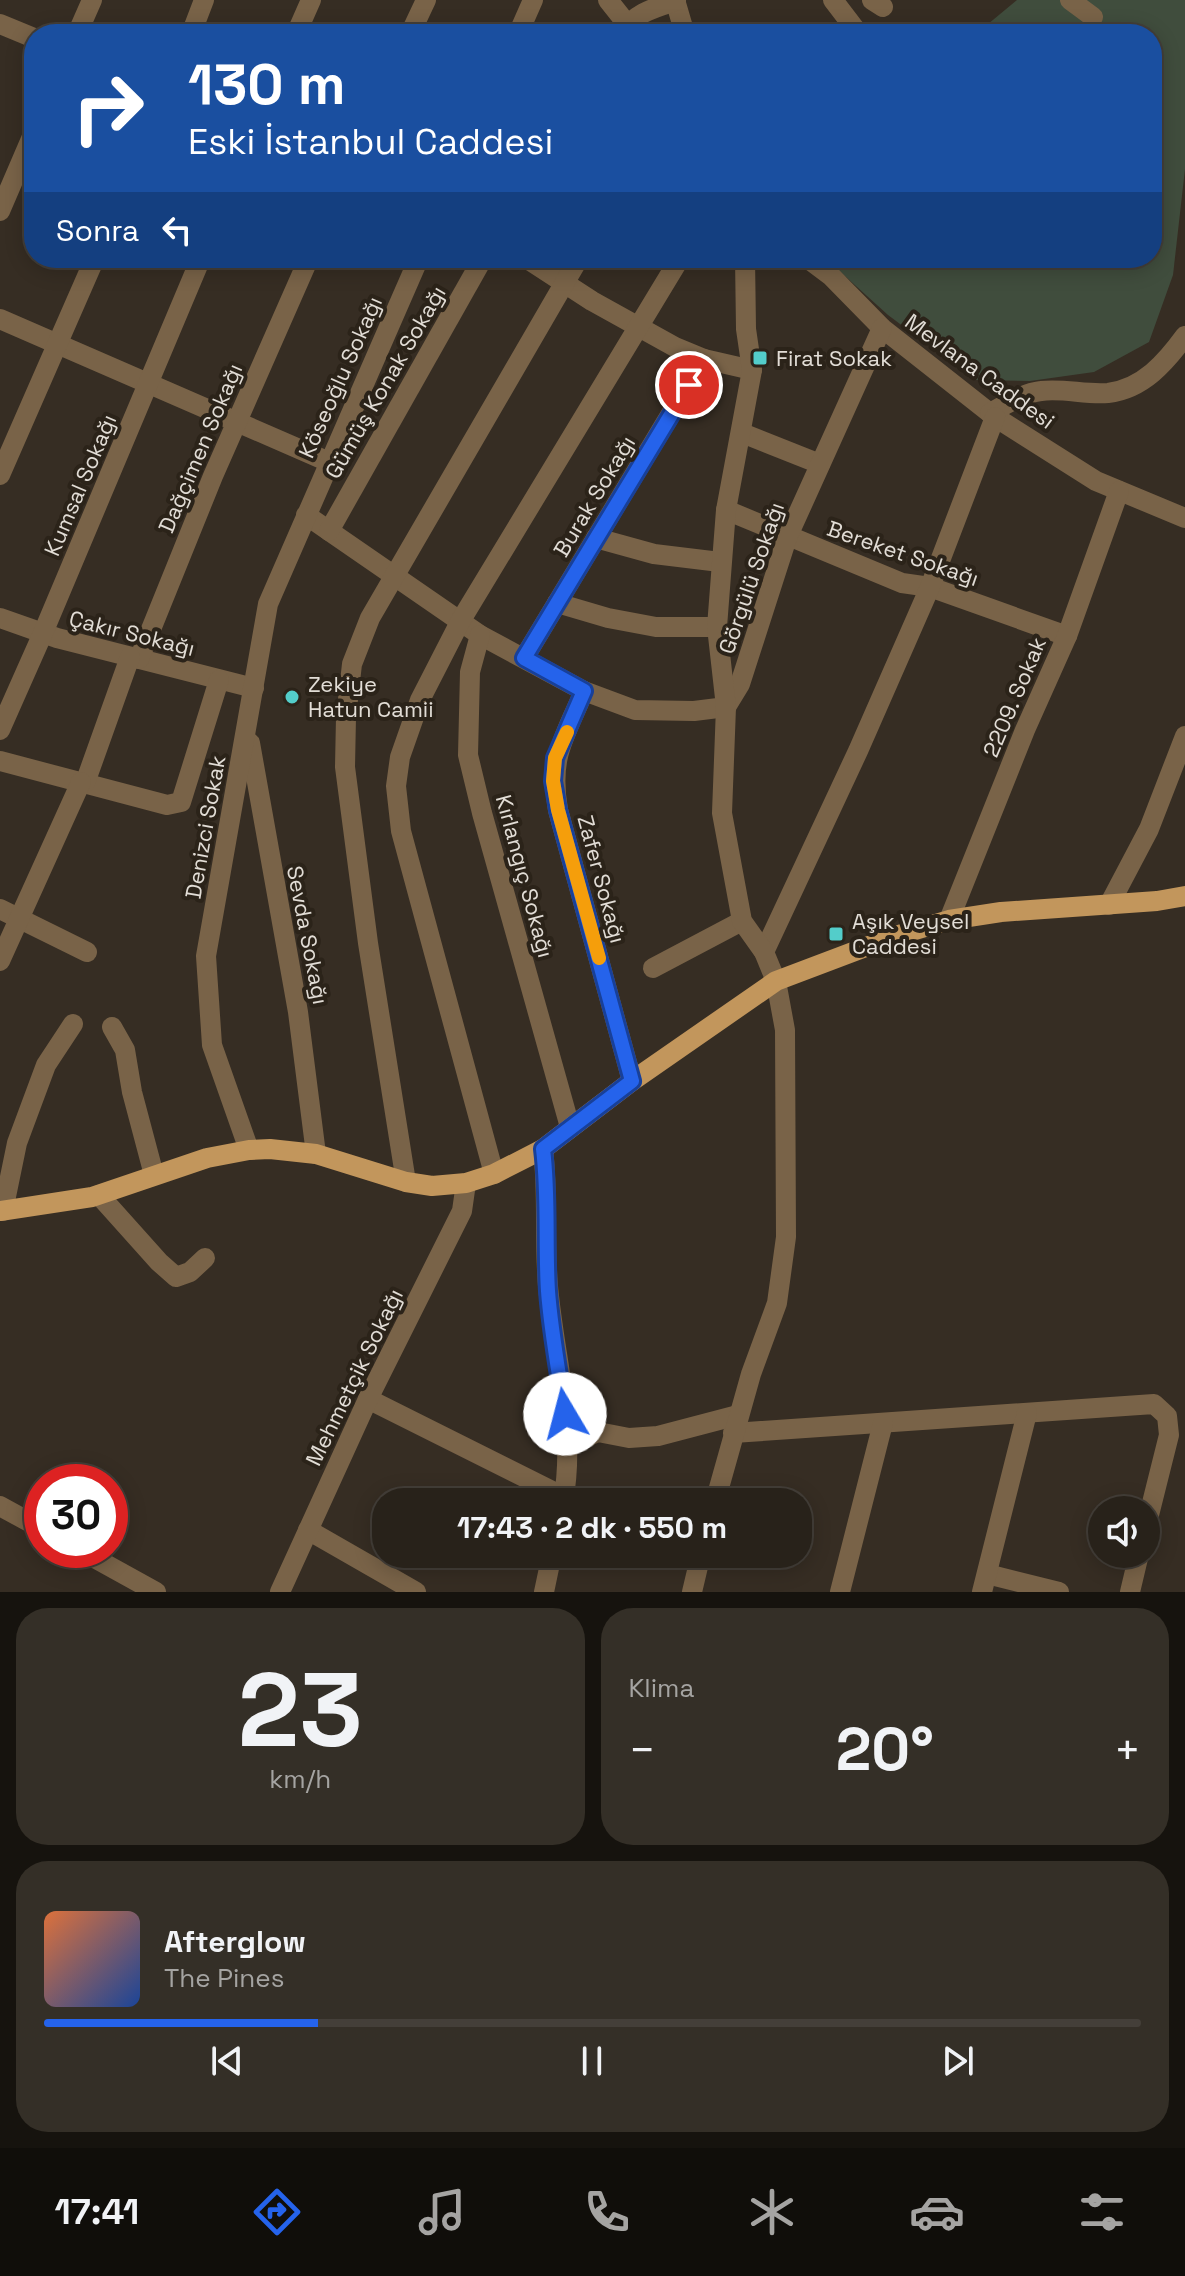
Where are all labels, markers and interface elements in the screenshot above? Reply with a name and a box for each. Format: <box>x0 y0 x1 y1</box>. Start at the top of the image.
text: 130 m <box>188 49 346 120</box>
icon: right <box>56 56 160 160</box>
text: Eski İstanbul Caddesi <box>188 119 553 165</box>
icon: left <box>155 208 199 252</box>
text: Sonra <box>56 211 139 250</box>
street label: Gümüş Konak Sokağı <box>318 281 452 483</box>
street label: Köseoğlu Sokağı <box>292 292 388 462</box>
street label: Mevlana Caddesi <box>900 307 1060 435</box>
place label: Firat Sokak <box>776 344 892 372</box>
marker: Firat Sokak <box>751 349 769 367</box>
pin <box>655 351 723 419</box>
street label: Dağçimen Sokağı <box>152 359 248 537</box>
icon: arrive <box>667 363 711 407</box>
street label: Kumsal Sokağı <box>38 410 122 560</box>
street label: Burak Sokağı <box>547 430 641 562</box>
street label: Görgülü Sokağı <box>712 498 790 658</box>
street label: Bereket Sokağı <box>823 514 983 592</box>
street label: Çakır Sokağı <box>66 604 198 662</box>
street label: 2209. Sokak <box>976 633 1052 761</box>
place label: Zekiye Hatun Camii <box>308 670 434 723</box>
marker: Zekiye Hatun Camii <box>283 688 301 706</box>
street label: Denizci Sokak <box>179 753 231 901</box>
street label: Kırlangıç Sokağı <box>490 791 560 961</box>
street label: Zafer Sokağı <box>571 812 633 946</box>
street label: Sevda Sokağı <box>281 863 335 1007</box>
place label: Aşık Veysel Caddesi <box>852 907 969 960</box>
marker: Aşık Veysel Caddesi <box>827 925 845 943</box>
street label: Mehmetçik Sokağı <box>299 1284 409 1470</box>
position arrow <box>523 1372 607 1456</box>
speed limit sign: 30 <box>24 1464 128 1568</box>
map controls <box>1088 1496 1160 1568</box>
button: sound <box>1088 1496 1160 1568</box>
text: 17:43 · 2 dk · 550 m <box>457 1508 727 1547</box>
text: 23 <box>238 1644 363 1776</box>
text: Klima <box>629 1671 694 1705</box>
text: 20° <box>836 1711 934 1788</box>
text: − <box>629 1722 656 1778</box>
text: + <box>1114 1722 1141 1778</box>
text: km/h <box>269 1762 331 1796</box>
text: Afterglow <box>164 1922 306 1961</box>
text: The Pines <box>164 1961 284 1995</box>
icon: previous <box>205 2039 249 2083</box>
icon: pause <box>570 2039 614 2083</box>
icon: next <box>936 2039 980 2083</box>
icon: directions <box>249 2184 305 2240</box>
icon: music <box>414 2184 470 2240</box>
icon: phone <box>579 2184 635 2240</box>
icon: climate <box>744 2184 800 2240</box>
icon: car <box>909 2184 965 2240</box>
icon: filters <box>1074 2184 1130 2240</box>
text: 17:41 <box>55 2189 139 2235</box>

